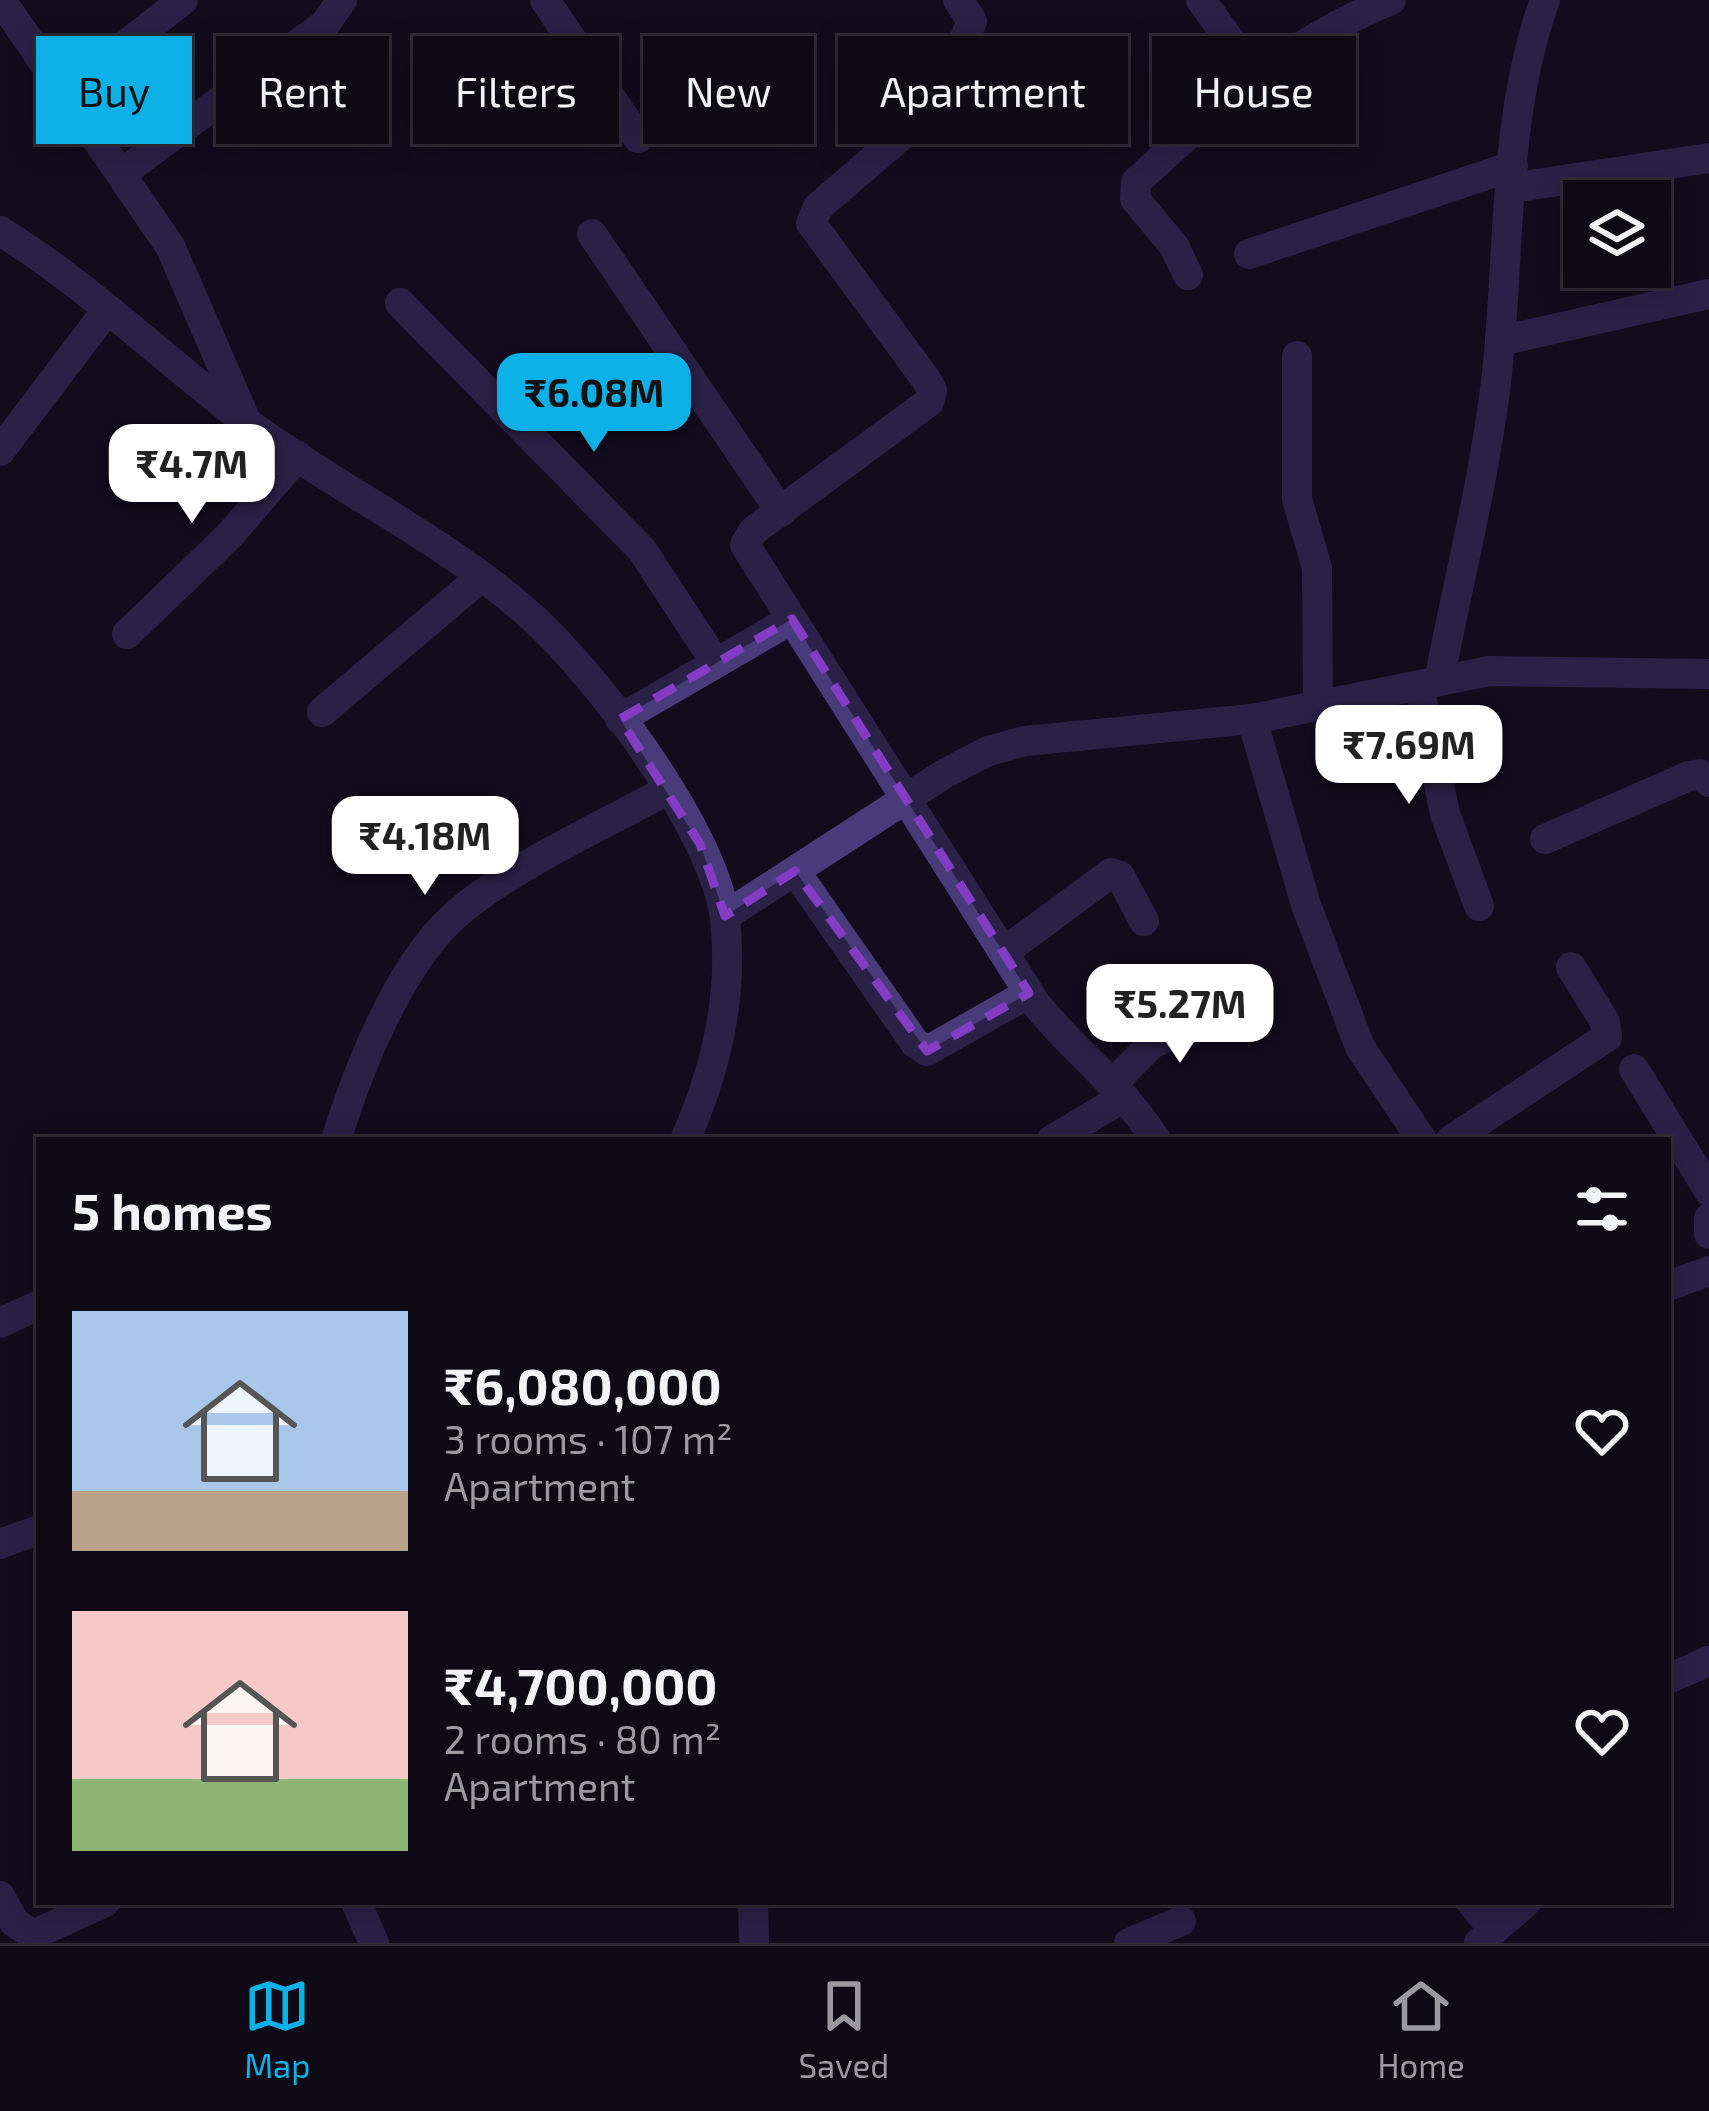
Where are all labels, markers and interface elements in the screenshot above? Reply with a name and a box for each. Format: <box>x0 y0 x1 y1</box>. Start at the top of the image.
chip: Buy <box>36 36 192 144</box>
chip: Rent <box>216 36 389 144</box>
chip: Filters <box>413 36 619 144</box>
chip: New <box>643 36 814 144</box>
chip: Apartment <box>838 36 1128 144</box>
chip: House <box>1152 36 1356 144</box>
map controls <box>1563 180 1671 288</box>
button: layers <box>1563 180 1671 288</box>
pin: ₹6.08M <box>496 353 692 455</box>
text: ₹6.08M <box>524 368 664 415</box>
pin: ₹4.7M <box>108 424 276 526</box>
text: ₹4.7M <box>136 439 248 486</box>
pin: ₹7.69M <box>1311 705 1507 807</box>
text: ₹7.69M <box>1342 720 1476 767</box>
pin: ₹4.18M <box>327 796 523 898</box>
text: ₹4.18M <box>359 811 491 858</box>
pin: ₹5.27M <box>1082 964 1278 1066</box>
text: ₹5.27M <box>1113 979 1247 1026</box>
icon: filters <box>1569 1176 1635 1242</box>
text: 5 homes <box>72 1179 273 1240</box>
text: ₹6,080,000 <box>444 1354 722 1415</box>
icon: home <box>168 1359 312 1503</box>
icon: heart <box>1569 1398 1635 1464</box>
text: 3 rooms · 107 m² <box>444 1415 732 1462</box>
text: Apartment <box>444 1462 635 1509</box>
text: ₹4,700,000 <box>444 1654 718 1715</box>
icon: home <box>168 1659 312 1803</box>
icon: heart <box>1569 1698 1635 1764</box>
text: 2 rooms · 80 m² <box>444 1715 721 1762</box>
text: Apartment <box>444 1762 635 1809</box>
tab: Map <box>244 1973 310 2085</box>
tab: Saved <box>799 1973 889 2085</box>
tab: Home <box>1377 1973 1465 2085</box>

